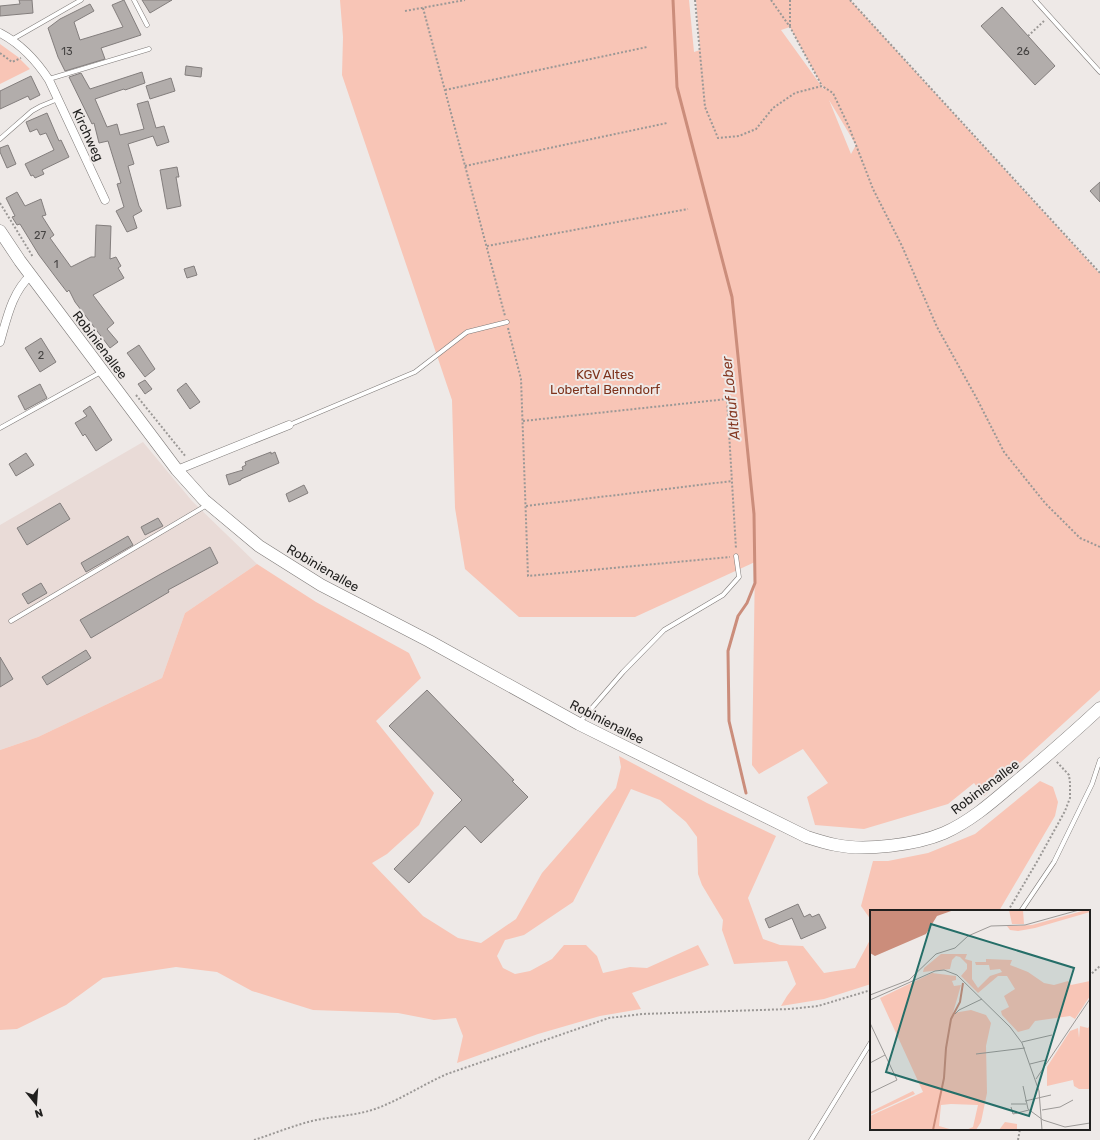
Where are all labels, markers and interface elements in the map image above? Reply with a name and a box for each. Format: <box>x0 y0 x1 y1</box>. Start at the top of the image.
house number: 13 <box>61 45 73 58</box>
house number: 26 <box>1016 45 1030 58</box>
street label: Kirchweg <box>68 106 107 164</box>
house number: 27 <box>34 229 46 242</box>
house number: 1 <box>54 258 58 271</box>
street label: Robinienallee <box>70 308 130 382</box>
house number: 2 <box>38 349 44 362</box>
water label: Altlauf Lober <box>718 355 744 442</box>
park label: KGV Altes Lobertal Benndorf <box>550 367 660 397</box>
street label: Robinienallee <box>284 541 362 595</box>
street label: Robinienallee <box>568 697 646 747</box>
street label: Robinienallee <box>948 757 1022 817</box>
inset map <box>870 910 1090 1130</box>
north arrow <box>16 1084 56 1124</box>
text: N <box>33 1106 44 1120</box>

